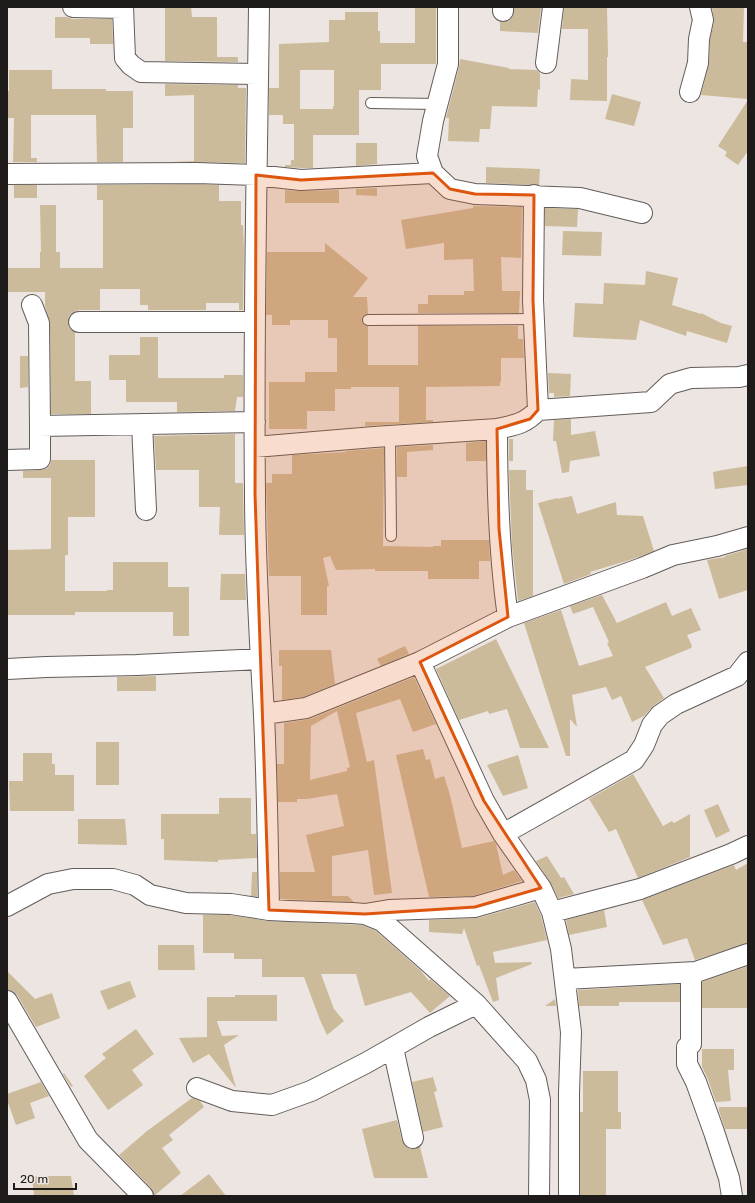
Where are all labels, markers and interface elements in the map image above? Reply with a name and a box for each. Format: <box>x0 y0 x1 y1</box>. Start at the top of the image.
scale bar <box>14 1165 76 1191</box>
text: 20 m <box>20 1172 48 1186</box>

